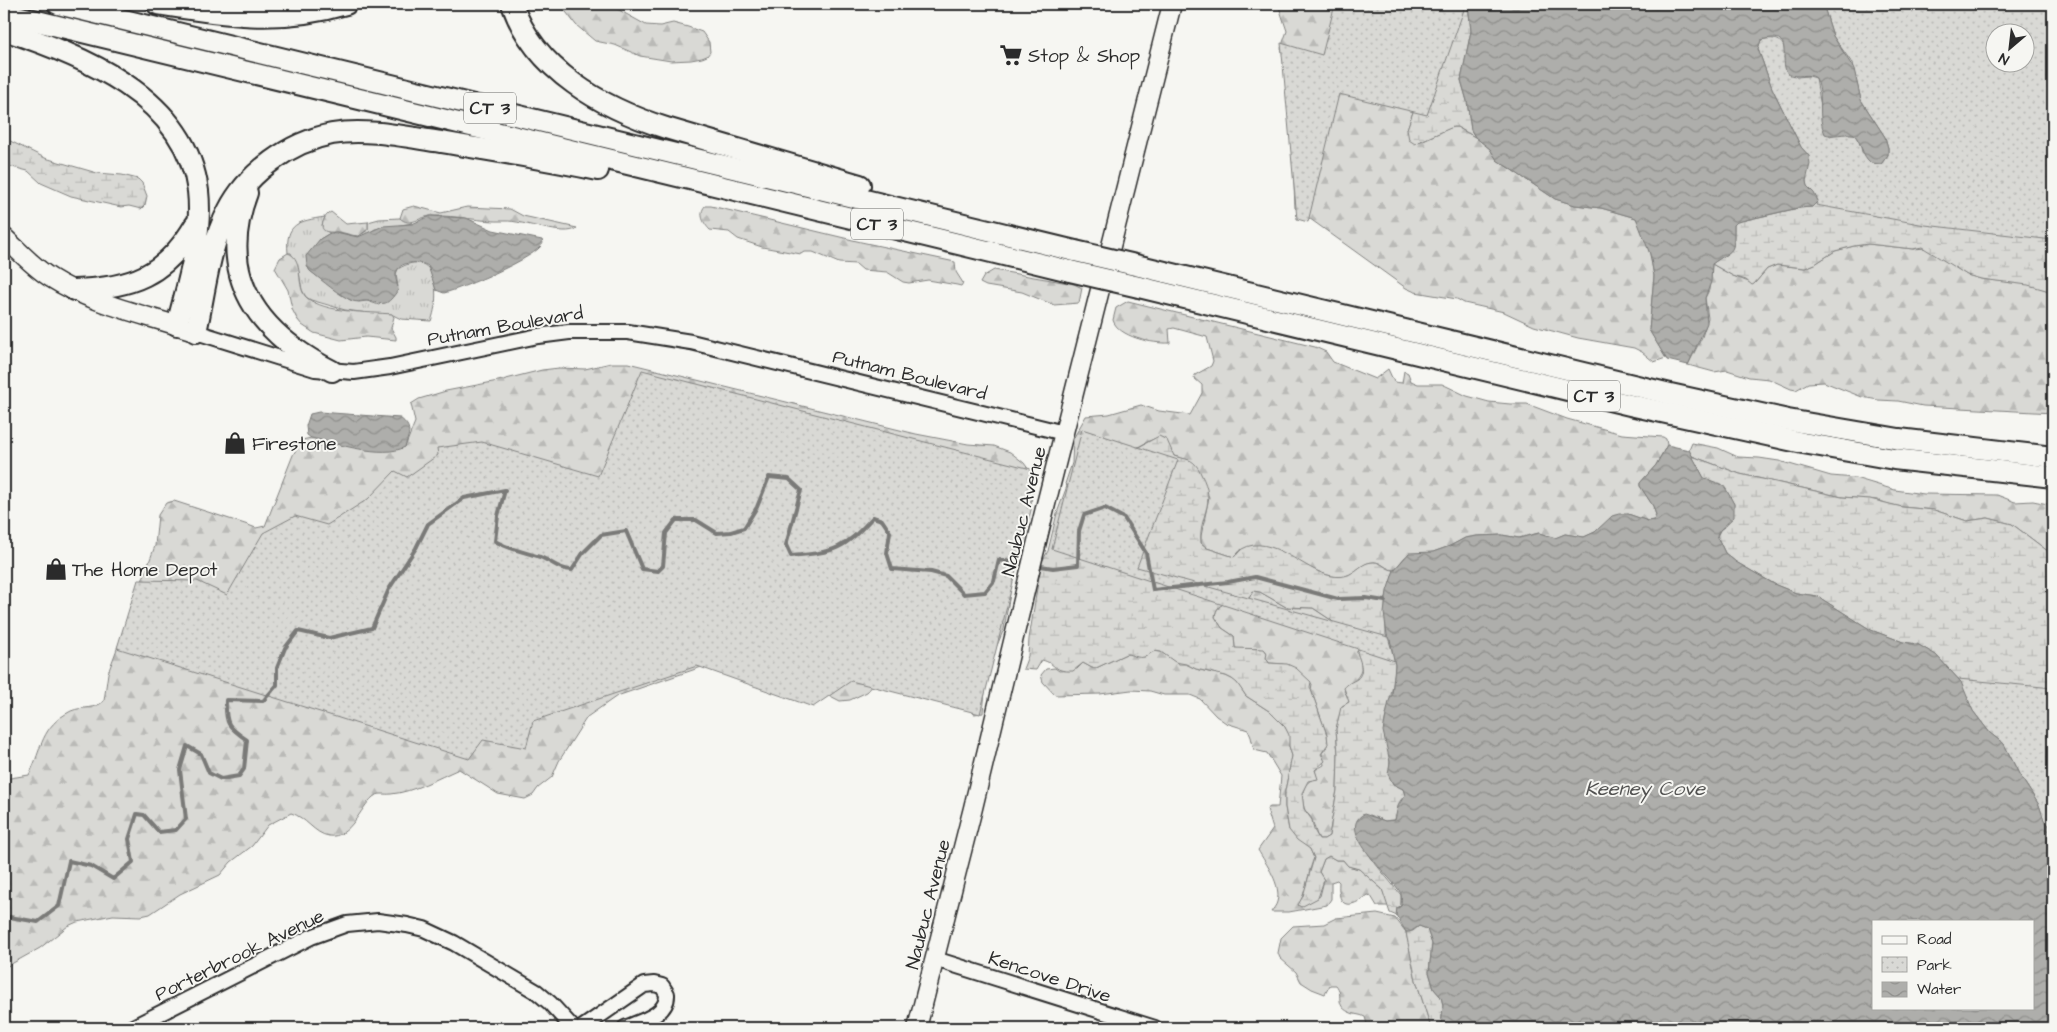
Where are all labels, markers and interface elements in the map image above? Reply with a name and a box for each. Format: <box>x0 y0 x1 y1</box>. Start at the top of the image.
north arrow <box>1984 22 2034 72</box>
supermarket icon: Stop & Shop <box>998 42 1024 68</box>
place label: Stop & Shop <box>1028 43 1140 70</box>
text: N <box>1996 48 2013 69</box>
road number: CT 3 <box>464 92 516 124</box>
road number: CT 3 <box>851 208 903 240</box>
street label: Putnam Boulevard <box>425 299 586 353</box>
street label: Putnam Boulevard <box>830 343 990 408</box>
road number: CT 3 <box>1568 381 1620 412</box>
shop icon: Firestone <box>222 430 248 456</box>
place label: Firestone <box>252 431 336 458</box>
street label: Naubuc Avenue <box>995 444 1054 579</box>
shop icon: The Home Depot <box>43 556 69 582</box>
place label: The Home Depot <box>72 557 218 584</box>
water label: Keeney Cove <box>1585 775 1706 804</box>
street label: Naubuc Avenue <box>899 837 958 972</box>
street label: Porterbrook Avenue <box>150 903 329 1008</box>
legend <box>1872 920 2034 1010</box>
text: Road <box>1917 929 1952 950</box>
street label: Kencove Drive <box>985 945 1114 1010</box>
text: Park <box>1917 955 1952 976</box>
text: Water <box>1917 979 1961 1000</box>

